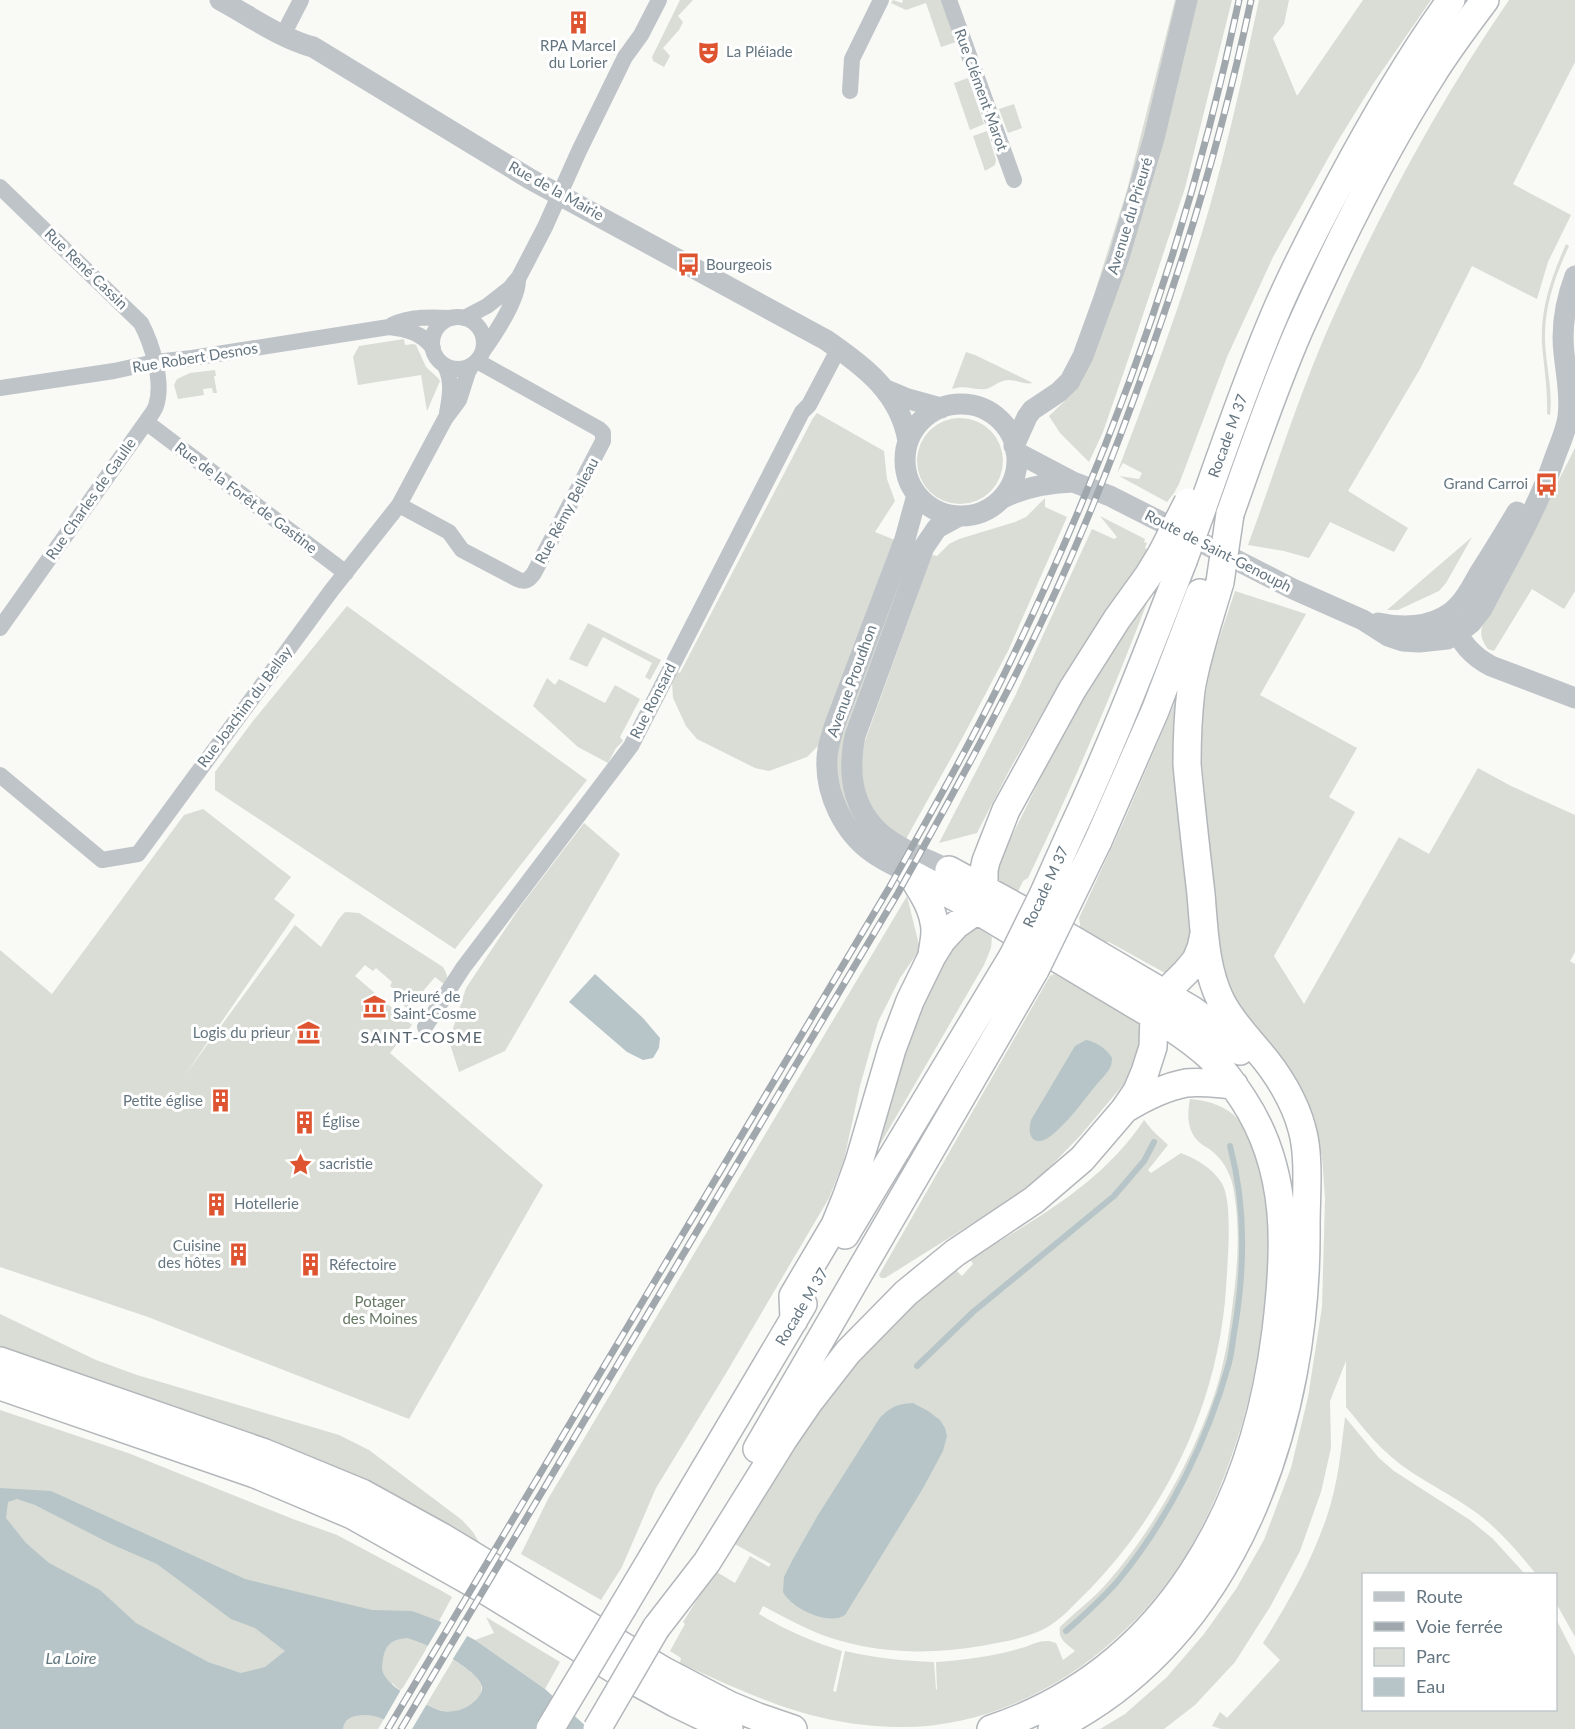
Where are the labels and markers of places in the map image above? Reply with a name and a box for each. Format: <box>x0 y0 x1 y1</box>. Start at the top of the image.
building icon: RPA Marcel du Lorier <box>565 9 591 35</box>
place label: RPA Marcel du Lorier <box>540 36 616 71</box>
theatre icon: La Pléiade <box>695 39 721 65</box>
place label: La Pléiade <box>726 42 793 60</box>
bus stop icon: Bourgeois <box>675 252 701 278</box>
place label: Bourgeois <box>706 255 772 273</box>
bus stop icon: Grand Carroi <box>1533 471 1559 497</box>
place label: Grand Carroi <box>1444 474 1528 492</box>
place label: Prieuré de Saint-Cosme <box>393 987 477 1022</box>
museum icon: Prieuré de Saint-Cosme <box>362 993 388 1019</box>
museum icon: Logis du prieur <box>295 1020 321 1046</box>
place label: Logis du prieur <box>193 1023 291 1041</box>
building icon: Petite église <box>208 1088 234 1114</box>
place label: Petite église <box>123 1091 203 1109</box>
building icon: Église <box>291 1109 317 1135</box>
place label: Église <box>322 1112 360 1130</box>
place icon: sacristie <box>288 1151 314 1177</box>
place label: sacristie <box>319 1154 373 1172</box>
building icon: Hotellerie <box>203 1191 229 1217</box>
place label: Hotellerie <box>234 1194 299 1212</box>
place label: Cuisine des hôtes <box>158 1236 221 1271</box>
building icon: Cuisine des hôtes <box>226 1242 252 1268</box>
building icon: Réfectoire <box>298 1252 324 1278</box>
place label: Réfectoire <box>329 1255 396 1273</box>

